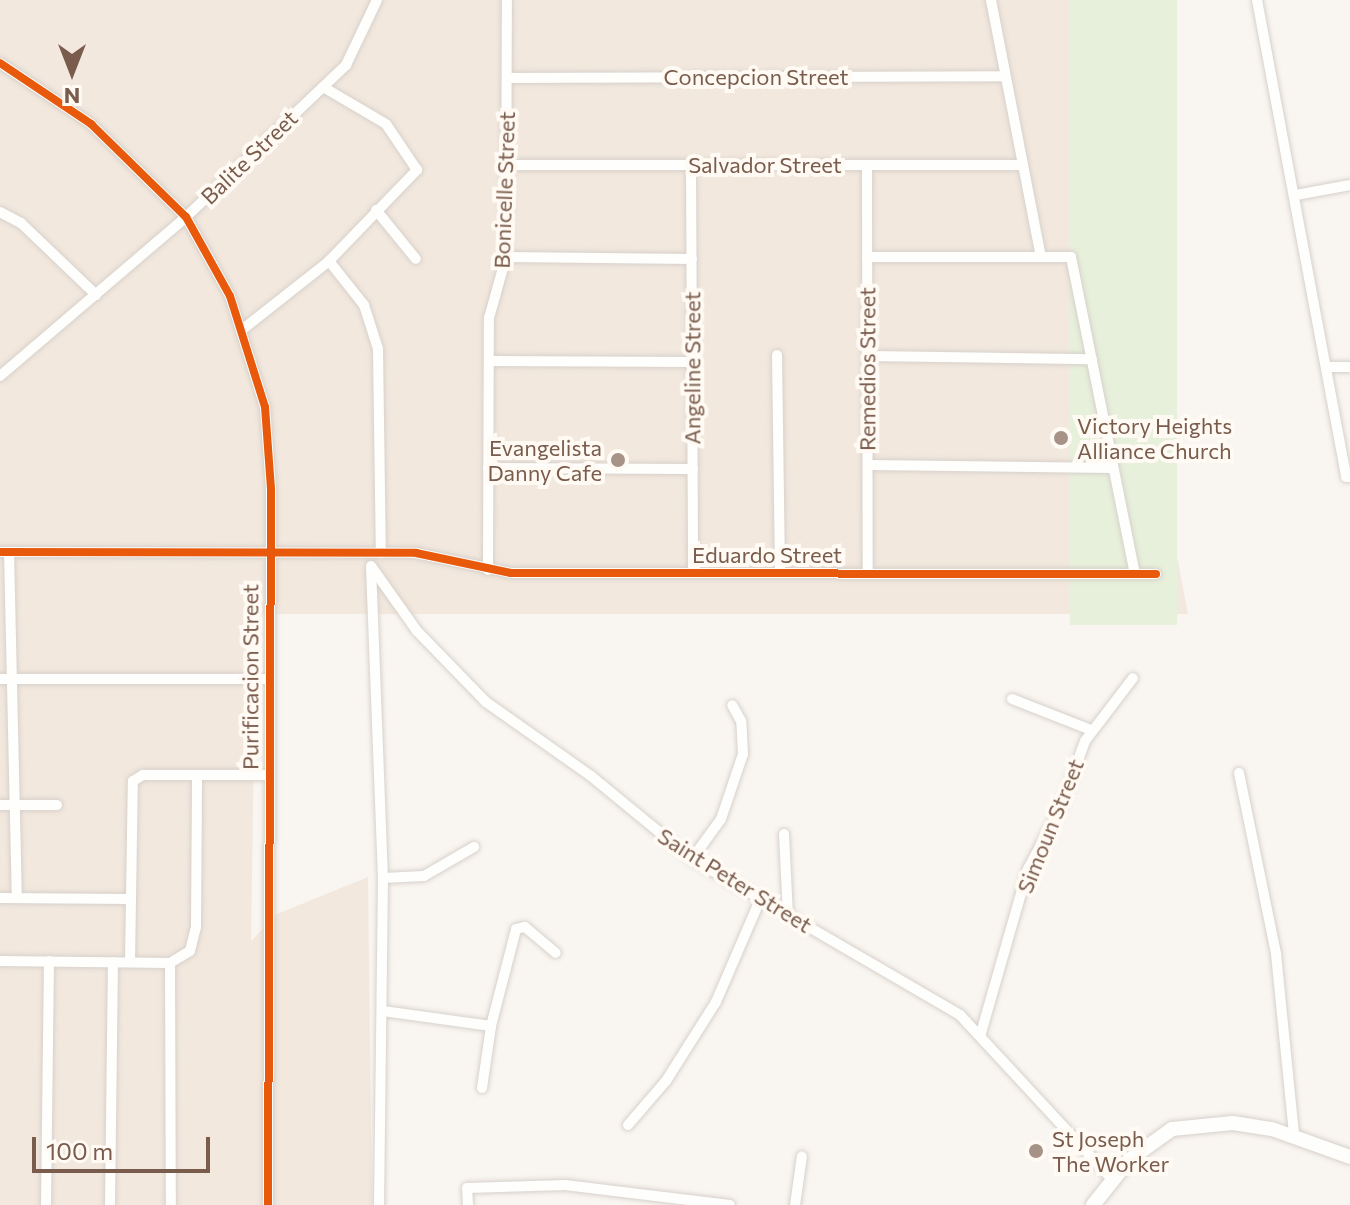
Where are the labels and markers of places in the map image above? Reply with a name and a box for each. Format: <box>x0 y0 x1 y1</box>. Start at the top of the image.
place label: Victory Heights Alliance Church <box>1077 412 1232 464</box>
marker: Victory Heights Alliance Church <box>1052 429 1070 447</box>
place label: Evangelista Danny Cafe <box>487 434 602 486</box>
marker: Evangelista Danny Cafe <box>609 451 627 469</box>
place label: St Joseph The Worker <box>1052 1125 1169 1176</box>
marker: St Joseph The Worker <box>1027 1142 1045 1160</box>

